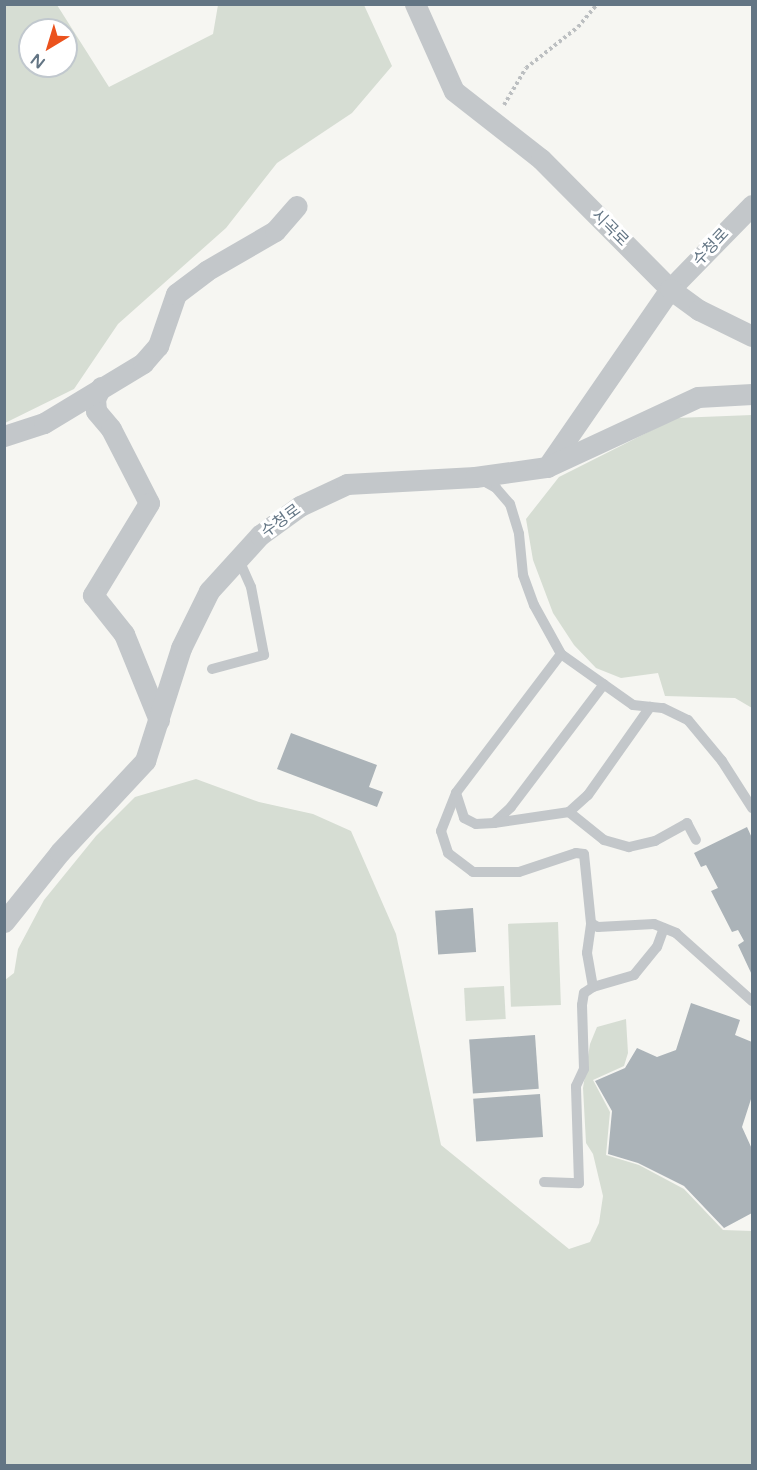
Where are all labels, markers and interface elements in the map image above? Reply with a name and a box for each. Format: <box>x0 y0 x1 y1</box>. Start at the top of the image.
north arrow <box>18 18 78 78</box>
text: N <box>27 49 49 72</box>
street label: 시곡로 <box>588 206 632 250</box>
street label: 수청로 <box>689 224 733 270</box>
street label: 수청로 <box>257 500 305 542</box>

